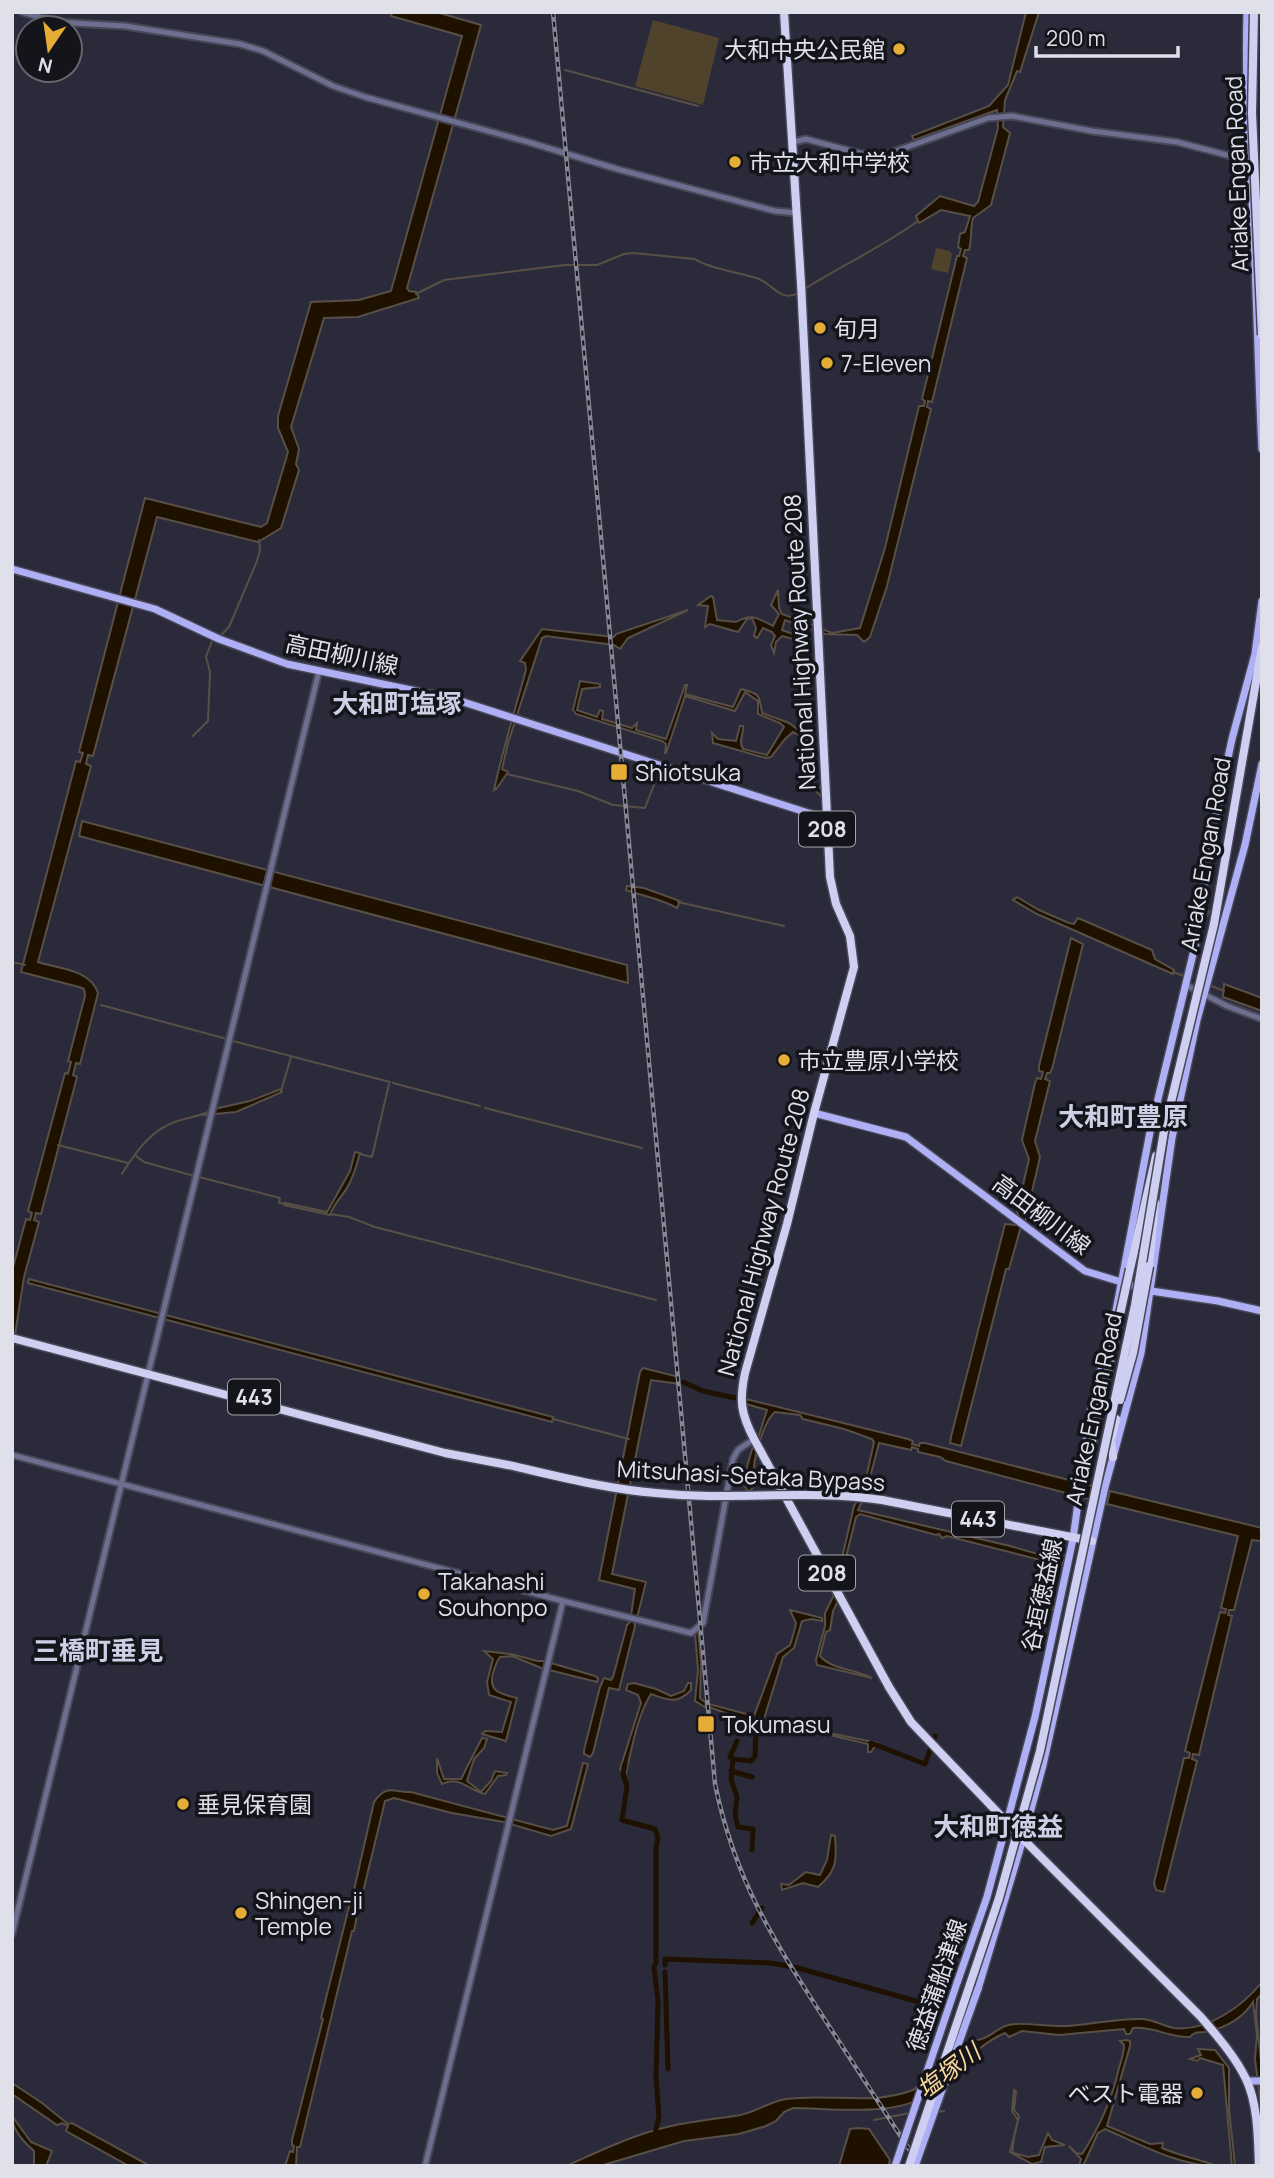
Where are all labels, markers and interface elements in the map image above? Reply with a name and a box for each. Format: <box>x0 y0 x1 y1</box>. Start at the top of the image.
north arrow <box>14 14 84 84</box>
scale bar <box>1036 14 1178 58</box>
text: 200 m <box>1046 24 1106 52</box>
place label: 大和中央公民館 <box>724 33 885 65</box>
marker: 大和中央公民館 <box>891 41 907 57</box>
text: N <box>36 51 55 80</box>
street label: Ariake Engan Road <box>1217 75 1255 273</box>
place label: 市立大和中学校 <box>749 146 910 178</box>
marker: 市立大和中学校 <box>727 154 743 170</box>
place label: 旬月 <box>834 312 880 344</box>
marker: 旬月 <box>812 320 828 336</box>
place label: 7-Eleven <box>841 347 931 379</box>
marker: 7-Eleven <box>819 355 835 371</box>
street label: National Highway Route 208 <box>775 493 823 791</box>
street label: 高田柳川線 <box>282 626 402 682</box>
district label: 大和町塩塚 <box>332 685 462 721</box>
street label: Ariake Engan Road <box>1172 755 1238 953</box>
place label: Shiotsuka <box>635 756 741 788</box>
marker: Shiotsuka <box>609 762 629 782</box>
road number: 208 <box>799 812 855 846</box>
place label: 市立豊原小学校 <box>798 1044 959 1076</box>
marker: 市立豊原小学校 <box>776 1052 792 1068</box>
street label: National Highway Route 208 <box>709 1085 817 1379</box>
district label: 大和町豊原 <box>1058 1098 1188 1134</box>
street label: 高田柳川線 <box>986 1167 1098 1261</box>
street label: Ariake Engan Road <box>1057 1310 1129 1508</box>
road number: 443 <box>228 1380 280 1414</box>
street label: Mitsuhasi-Setaka Bypass <box>616 1452 886 1498</box>
road number: 443 <box>952 1502 1004 1536</box>
street label: 谷垣徳益線 <box>1013 1535 1069 1655</box>
road number: 208 <box>799 1556 855 1590</box>
place label: Takahashi Souhonpo <box>438 1565 548 1623</box>
marker: Takahashi Souhonpo <box>416 1586 432 1602</box>
district label: 三橋町垂見 <box>33 1632 163 1668</box>
place label: Tokumasu <box>722 1708 831 1740</box>
marker: Tokumasu <box>696 1714 716 1734</box>
place label: 垂見保育園 <box>197 1788 312 1820</box>
marker: 垂見保育園 <box>175 1796 191 1812</box>
district label: 大和町徳益 <box>933 1808 1063 1844</box>
place label: Shingen-ji Temple <box>255 1884 363 1942</box>
marker: Shingen-ji Temple <box>233 1905 249 1921</box>
street label: 徳益蒲船津線 <box>898 1915 974 2055</box>
water label: 塩塚川 <box>909 2033 989 2105</box>
place label: ベスト電器 <box>1068 2077 1183 2109</box>
marker: ベスト電器 <box>1189 2085 1205 2101</box>

